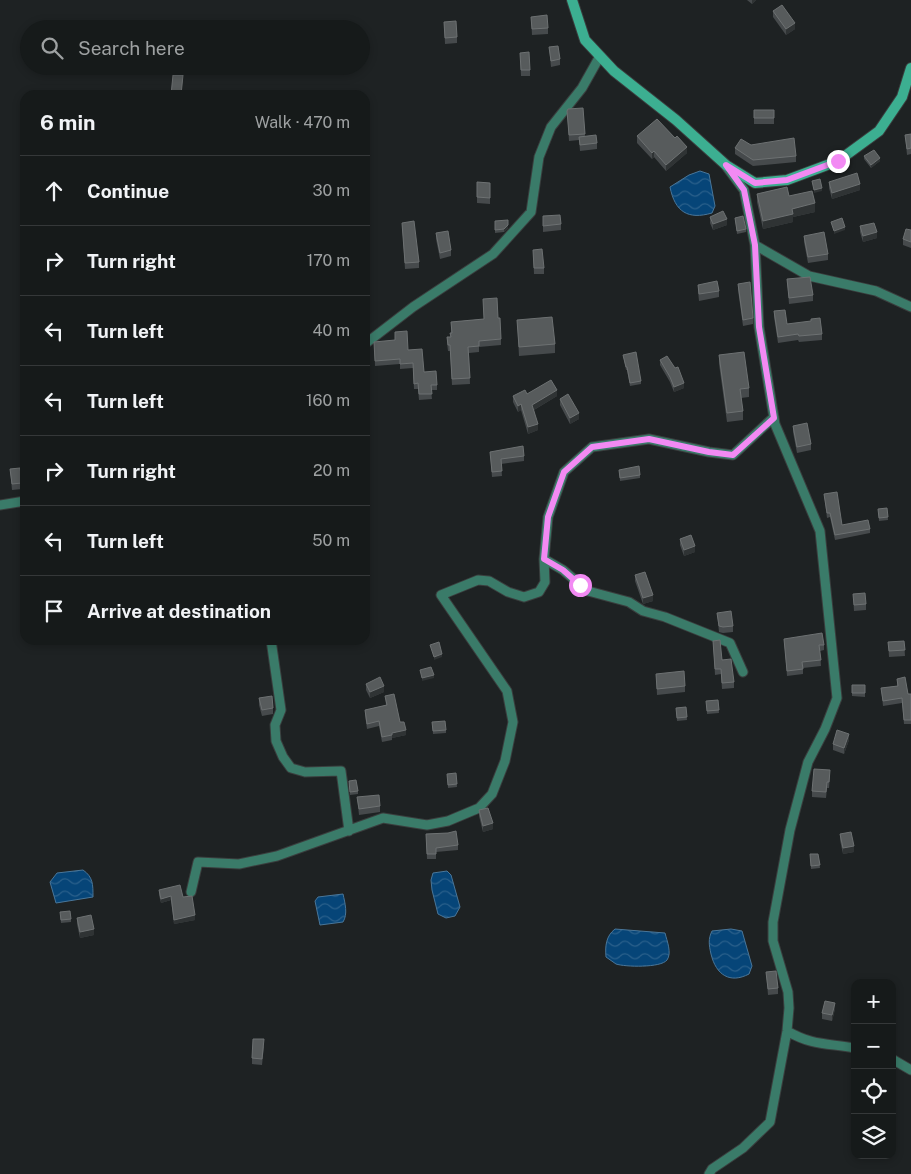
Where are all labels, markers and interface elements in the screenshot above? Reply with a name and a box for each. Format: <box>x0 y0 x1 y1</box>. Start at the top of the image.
search box <box>20 20 370 75</box>
icon: search <box>38 34 66 62</box>
text: Search here <box>78 37 185 59</box>
text: 6 min <box>40 110 96 135</box>
text: Walk · 470 m <box>255 113 350 132</box>
route end <box>827 150 850 173</box>
icon: ahead <box>40 177 68 205</box>
text: Continue <box>87 180 169 202</box>
text: 30 m <box>313 181 350 200</box>
icon: right <box>40 247 68 275</box>
text: Turn right <box>87 250 176 272</box>
text: 170 m <box>307 251 350 270</box>
icon: left <box>40 317 68 345</box>
text: Turn left <box>87 320 164 342</box>
text: 40 m <box>312 321 350 340</box>
icon: left <box>40 387 68 415</box>
text: Turn left <box>87 390 164 412</box>
text: 160 m <box>306 391 350 410</box>
icon: right <box>40 457 68 485</box>
text: Turn right <box>87 460 176 482</box>
text: 20 m <box>313 461 350 480</box>
icon: left <box>40 527 68 555</box>
text: Turn left <box>87 530 164 552</box>
text: 50 m <box>312 531 350 550</box>
route start <box>569 574 592 597</box>
icon: arrive <box>40 597 68 625</box>
text: Arrive at destination <box>87 600 271 622</box>
map controls <box>851 979 896 1159</box>
button: + <box>851 979 896 1024</box>
button: − <box>851 1024 896 1069</box>
button: locate <box>851 1069 896 1114</box>
button: layers <box>851 1114 896 1159</box>

